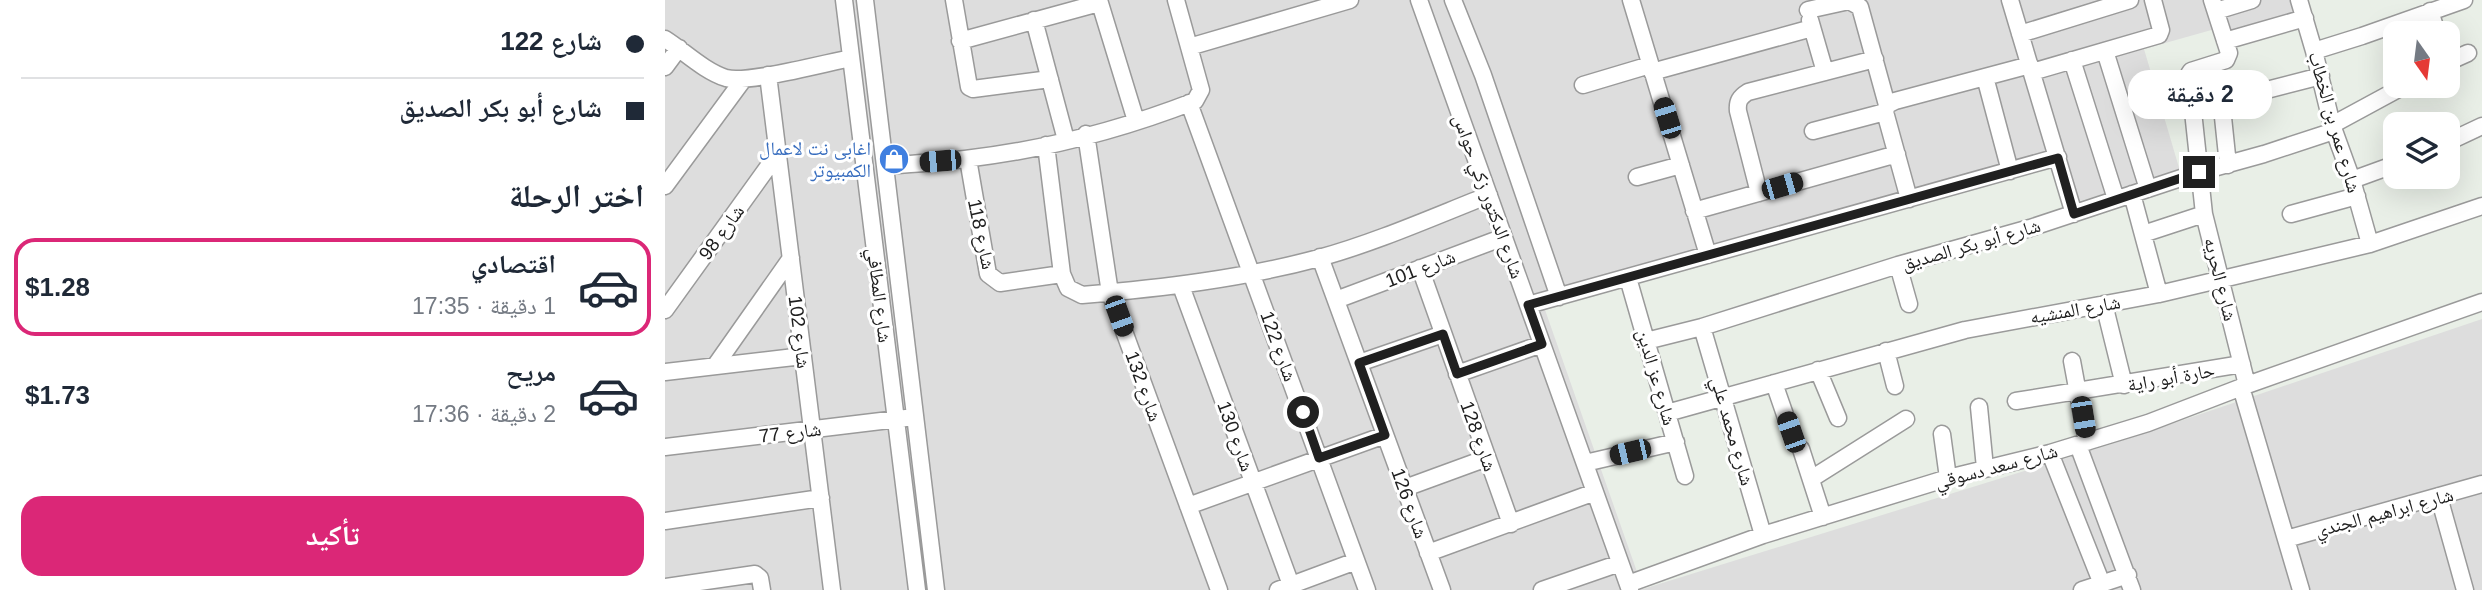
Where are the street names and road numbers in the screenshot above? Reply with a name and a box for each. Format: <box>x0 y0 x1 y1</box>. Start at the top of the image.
street label: شارع عمر بن الخطاب <box>2303 49 2365 196</box>
street label: شارع الدكتور زكي حواس <box>1444 111 1528 283</box>
street label: شارع 118 <box>963 197 999 272</box>
street label: شارع 98 <box>695 201 749 264</box>
street label: شارع أبو بكر الصديق <box>1899 214 2043 275</box>
street label: شارع الحريه <box>2199 235 2241 323</box>
street label: شارع المطافي <box>858 246 896 344</box>
street label: شارع 101 <box>1382 246 1458 292</box>
street label: شارع المنشيه <box>2028 291 2122 329</box>
street label: شارع 102 <box>784 294 814 370</box>
street label: شارع 122 <box>1255 308 1301 384</box>
street label: شارع عز الدين <box>1632 327 1680 428</box>
street label: شارع 132 <box>1120 348 1166 424</box>
street label: حارة أبو راية <box>2126 359 2216 396</box>
street label: شارع محمد علي <box>1702 374 1758 489</box>
street label: شارع 130 <box>1212 398 1258 474</box>
street label: شارع 128 <box>1455 398 1501 474</box>
street label: شارع 77 <box>758 418 823 448</box>
street label: شارع سعد دسوقي <box>1932 440 2061 498</box>
street label: شارع 126 <box>1386 465 1432 541</box>
street label: شارع ابراهيم الجندي <box>2313 484 2457 546</box>

